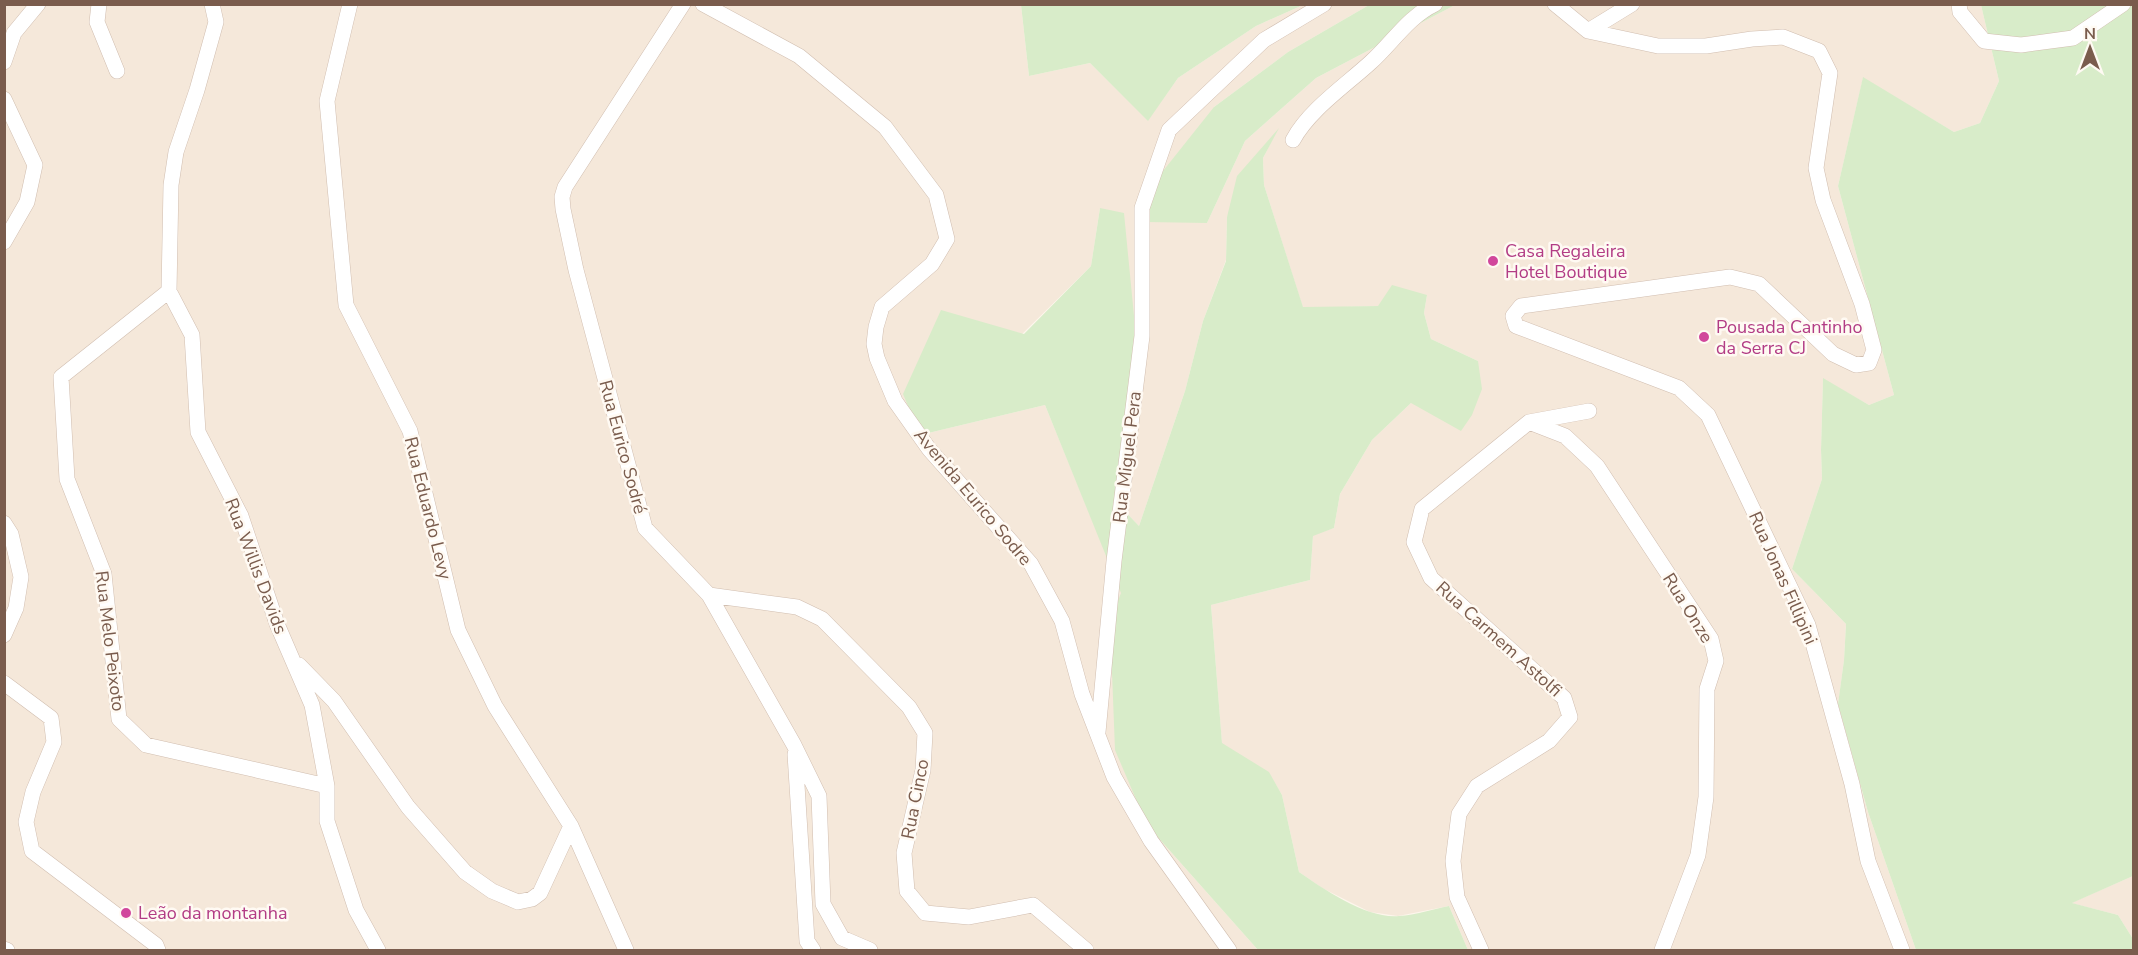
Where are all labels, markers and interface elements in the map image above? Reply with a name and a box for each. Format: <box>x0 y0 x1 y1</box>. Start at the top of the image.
north arrow <box>2060 18 2120 78</box>
text: N <box>2084 23 2096 45</box>
place label: Casa Regaleira Hotel Boutique <box>1505 239 1627 284</box>
marker: Casa Regaleira Hotel Boutique <box>1486 254 1500 268</box>
place label: Pousada Cantinho da Serra CJ <box>1716 315 1862 360</box>
marker: Pousada Cantinho da Serra CJ <box>1697 330 1711 344</box>
street label: Rua Eurico Sodré <box>594 377 652 517</box>
street label: Rua Miguel Pera <box>1107 390 1147 524</box>
street label: Avenida Eurico Sodre <box>909 423 1037 571</box>
street label: Rua Eduardo Levy <box>399 434 458 583</box>
street label: Rua Willis Davids <box>219 495 293 637</box>
street label: Rua Jonas Fillipini <box>1743 508 1823 648</box>
street label: Rua Melo Peixoto <box>89 569 131 713</box>
street label: Rua Onze <box>1657 569 1719 647</box>
street label: Rua Carmem Astolfi <box>1431 576 1567 702</box>
street label: Rua Cinco <box>895 757 935 841</box>
place label: Leão da montanha <box>138 901 288 925</box>
marker: Leão da montanha <box>119 906 133 920</box>

